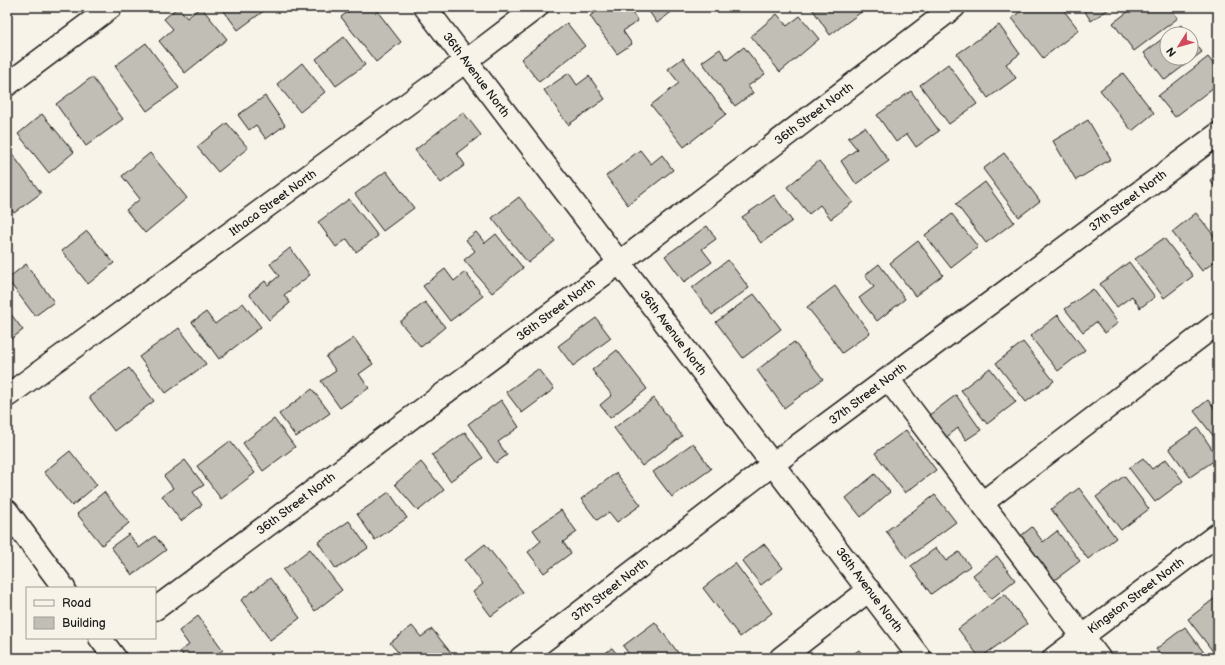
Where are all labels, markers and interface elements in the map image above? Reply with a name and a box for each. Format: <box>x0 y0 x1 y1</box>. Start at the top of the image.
north arrow <box>1159 26 1199 66</box>
street label: 36th Avenue North <box>439 30 513 121</box>
text: N <box>1164 45 1179 59</box>
street label: 36th Street North <box>772 79 857 149</box>
street label: Ithaca Street North <box>227 166 320 240</box>
street label: 37th Street North <box>1086 167 1170 235</box>
street label: 36th Street North <box>514 275 599 345</box>
street label: 36th Avenue North <box>636 288 710 379</box>
street label: 37th Street North <box>826 360 910 428</box>
street label: 36th Street North <box>254 469 339 539</box>
street label: 36th Avenue North <box>832 545 906 636</box>
street label: 37th Street North <box>569 555 652 625</box>
street label: Kingston Street North <box>1085 555 1187 637</box>
legend <box>26 587 156 639</box>
text: Road <box>62 596 91 611</box>
text: Building <box>62 616 106 631</box>

